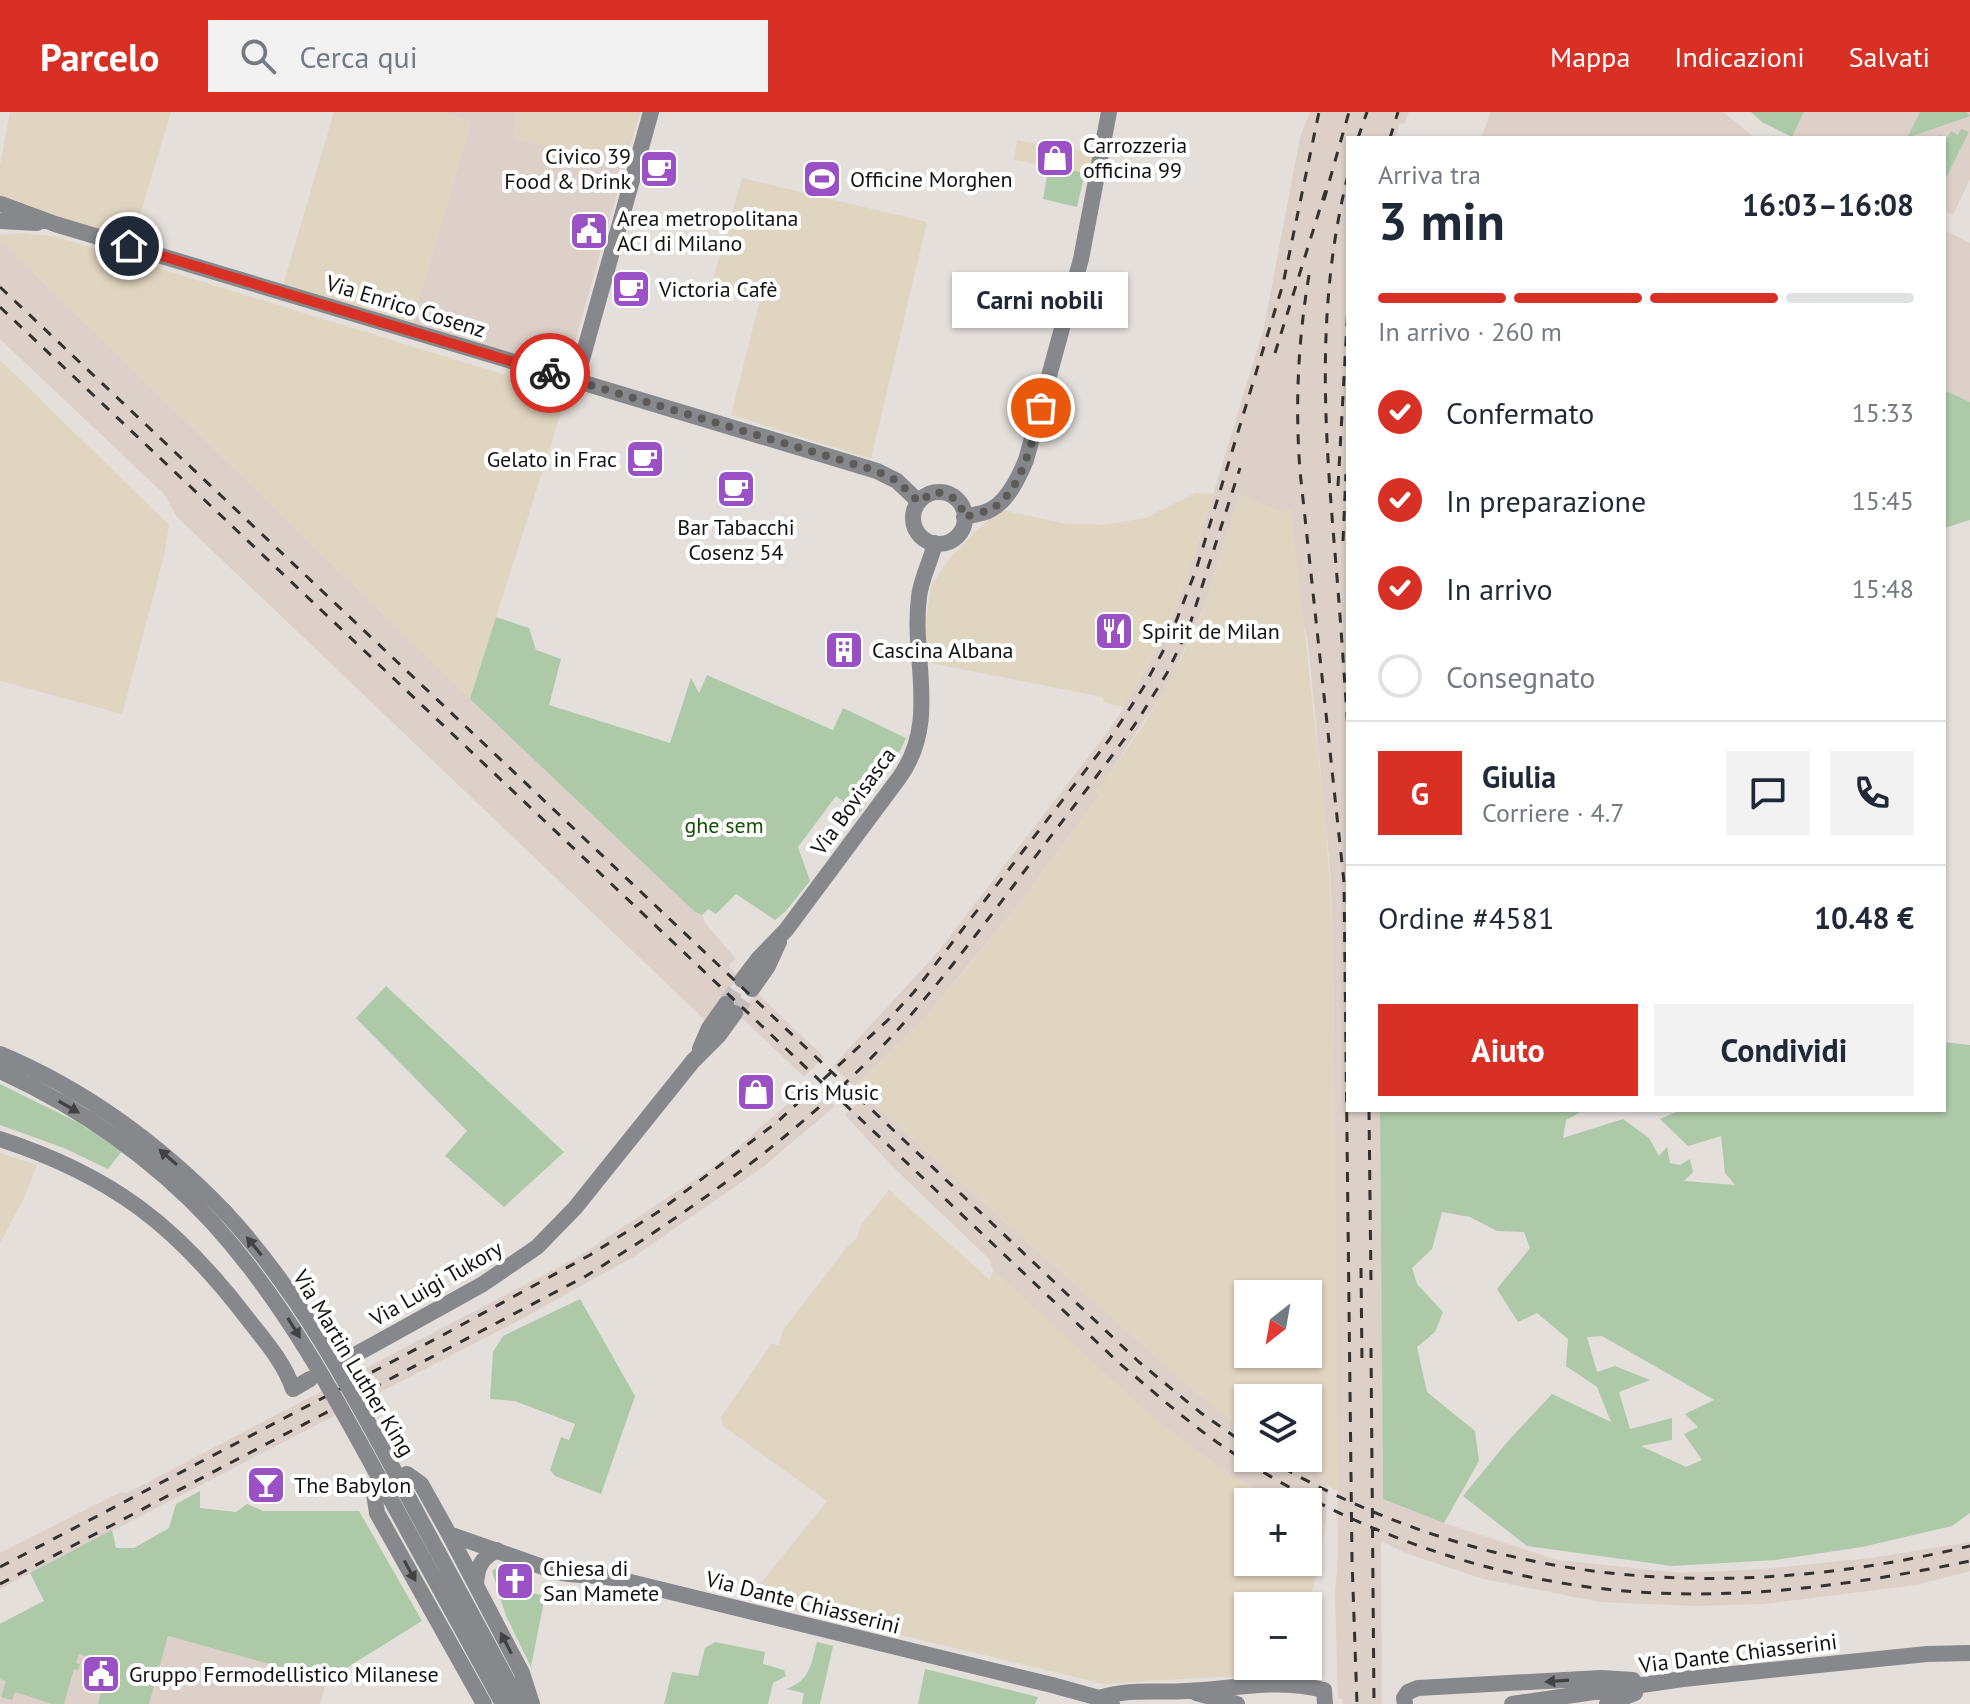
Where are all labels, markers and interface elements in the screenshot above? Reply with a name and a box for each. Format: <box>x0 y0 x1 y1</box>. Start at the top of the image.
search box <box>208 20 768 92</box>
text: Parcelo <box>40 32 160 81</box>
icon: search <box>236 34 280 78</box>
text: Cerca qui <box>300 37 418 76</box>
text: Mappa <box>1550 38 1630 75</box>
text: Indicazioni <box>1674 38 1805 75</box>
text: Salvati <box>1849 38 1930 75</box>
place label: Carrozzeria officina 99 <box>1083 131 1187 184</box>
shop icon: Carrozzeria officina 99 <box>1034 137 1076 179</box>
place label: Civico 39 Food & Drink <box>504 142 631 195</box>
cafe icon: Civico 39 Food & Drink <box>638 148 680 190</box>
sports icon: Officine Morghen <box>801 158 843 200</box>
text: Arriva tra <box>1378 158 1481 191</box>
place label: Officine Morghen <box>850 165 1013 193</box>
text: 16:03–16:08 <box>1742 185 1914 224</box>
text: 3 min <box>1378 187 1505 254</box>
place label: Area metropolitana ACI di Milano <box>617 204 798 257</box>
public building icon: Area metropolitana ACI di Milano <box>568 210 610 252</box>
pin <box>95 212 163 280</box>
icon: home <box>107 224 151 268</box>
street label: Via Enrico Cosenz <box>322 268 489 344</box>
cafe icon: Victoria Cafè <box>610 268 652 310</box>
callout: Carni nobili <box>953 272 1129 328</box>
place label: Victoria Cafè <box>658 275 778 303</box>
text: Carni nobili <box>976 283 1104 316</box>
text: In arrivo · 260 m <box>1378 315 1562 348</box>
courier <box>510 333 590 413</box>
icon: bike <box>528 351 572 395</box>
pin <box>1007 374 1075 442</box>
icon: bag <box>1019 386 1063 430</box>
icon: check <box>1378 390 1422 434</box>
text: Confermato <box>1446 393 1594 432</box>
text: 15:33 <box>1852 396 1914 429</box>
cafe icon: Gelato in Frac <box>624 438 666 480</box>
place label: Gelato in Frac <box>487 445 617 473</box>
cafe icon: Bar Tabacchi Cosenz 54 <box>715 468 757 510</box>
icon: check <box>1378 478 1422 522</box>
text: In preparazione <box>1446 481 1646 520</box>
text: 15:45 <box>1852 484 1914 517</box>
place label: Bar Tabacchi Cosenz 54 <box>677 513 795 566</box>
icon: check <box>1378 566 1422 610</box>
text: In arrivo <box>1446 569 1553 608</box>
text: 15:48 <box>1852 572 1914 605</box>
restaurant icon: Spirit de Milan <box>1093 610 1135 652</box>
place label: Spirit de Milan <box>1142 617 1280 645</box>
building icon: Cascina Albana <box>823 629 865 671</box>
place label: Cascina Albana <box>872 636 1013 664</box>
text: Consegnato <box>1446 657 1595 696</box>
street label: Via Bovisasca <box>804 742 901 861</box>
button: chat <box>1726 751 1810 835</box>
button: phone <box>1830 751 1914 835</box>
text: Giulia <box>1482 757 1556 796</box>
text: G <box>1411 774 1429 813</box>
text: Corriere · 4.7 <box>1482 796 1625 829</box>
park label: ghe sem <box>684 811 764 839</box>
text: Ordine #4581 <box>1378 898 1554 937</box>
text: 10.48 € <box>1814 898 1914 937</box>
button: Aiuto <box>1378 1004 1638 1096</box>
button: Condividi <box>1654 1004 1914 1096</box>
shop icon: Cris Music <box>735 1071 777 1113</box>
place label: Cris Music <box>784 1078 879 1106</box>
one-way arrow <box>58 1100 80 1114</box>
one-way arrow <box>158 1148 178 1166</box>
street label: Via Luigi Tukory <box>364 1233 508 1333</box>
one-way arrow <box>246 1236 263 1256</box>
street label: Via Martin Luther King <box>287 1264 421 1461</box>
north arrow <box>1234 1280 1322 1368</box>
map controls <box>1234 1280 1322 1680</box>
one-way arrow <box>286 1317 300 1339</box>
button: layers <box>1234 1384 1322 1472</box>
bar icon: The Babylon <box>245 1464 287 1506</box>
place label: The Babylon <box>294 1471 411 1499</box>
button: + <box>1234 1488 1322 1576</box>
place label: Chiesa di San Mamete <box>543 1554 659 1607</box>
one-way arrow <box>403 1560 417 1583</box>
church icon: Chiesa di San Mamete <box>494 1560 536 1602</box>
street label: Via Dante Chiasserini <box>702 1564 903 1640</box>
button: − <box>1234 1592 1322 1680</box>
street label: Via Dante Chiasserini <box>1636 1627 1839 1679</box>
one-way arrow <box>500 1632 513 1655</box>
public building icon: Gruppo Fermodellistico Milanese <box>80 1653 122 1695</box>
place label: Gruppo Fermodellistico Milanese <box>129 1660 439 1688</box>
one-way arrow <box>1544 1675 1569 1688</box>

